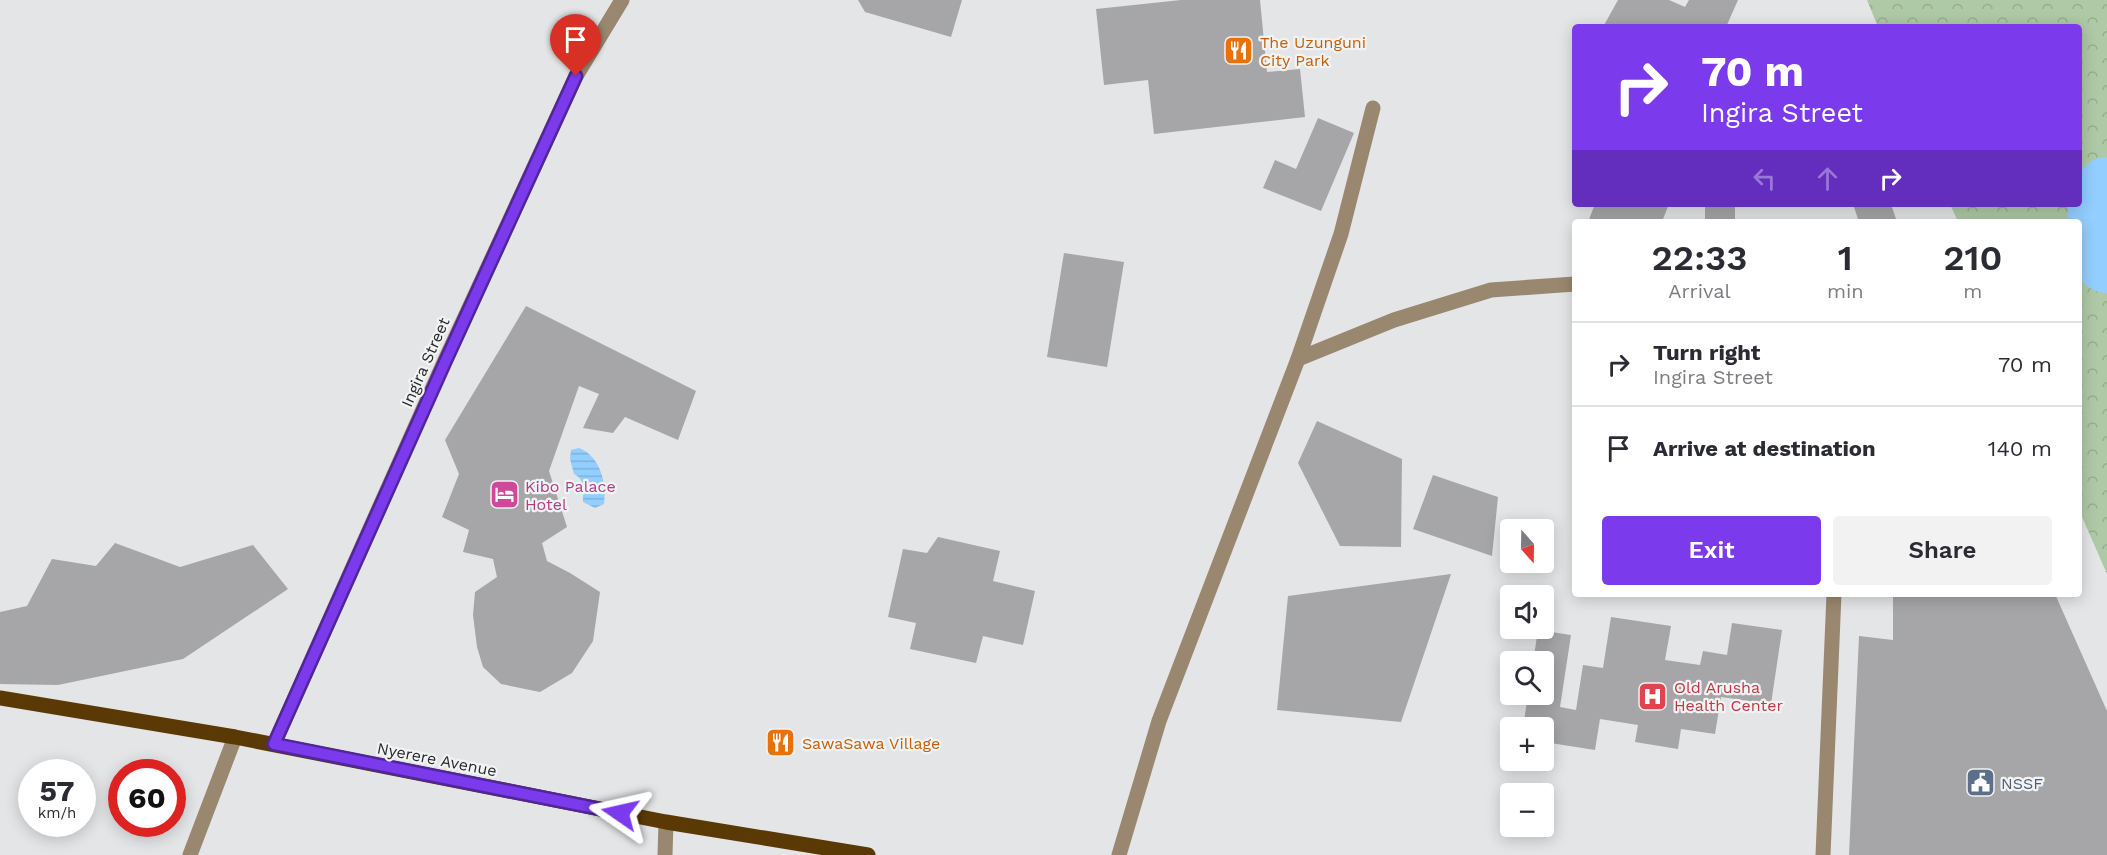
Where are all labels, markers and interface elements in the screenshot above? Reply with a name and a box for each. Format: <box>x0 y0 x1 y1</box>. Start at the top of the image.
pin <box>550 14 601 76</box>
icon: arrive <box>559 23 592 56</box>
place label: The Uzunguni City Park <box>1260 33 1366 70</box>
restaurant icon: The Uzunguni City Park <box>1223 35 1255 67</box>
text: 70 m <box>1701 47 1804 96</box>
icon: right <box>1602 48 1680 126</box>
text: Ingira Street <box>1701 97 1863 129</box>
icon: left <box>1748 162 1781 195</box>
icon: ahead <box>1811 162 1844 195</box>
icon: right <box>1874 162 1907 195</box>
text: 22:33 <box>1652 237 1747 279</box>
text: 1 <box>1838 237 1853 279</box>
text: 210 <box>1943 237 2002 279</box>
text: Arrival <box>1668 279 1731 303</box>
text: min <box>1827 279 1864 303</box>
text: m <box>1963 279 1982 303</box>
street label: Ingira Street <box>397 314 454 410</box>
text: Turn right <box>1653 340 1760 365</box>
icon: right <box>1602 348 1635 381</box>
text: 70 m <box>1998 352 2052 377</box>
text: Ingira Street <box>1653 365 1773 389</box>
icon: arrive <box>1602 432 1635 465</box>
text: Arrive at destination <box>1653 436 1876 461</box>
text: 140 m <box>1988 436 2052 461</box>
place label: Kibo Palace Hotel <box>525 477 616 514</box>
hotel icon: Kibo Palace Hotel <box>488 479 520 511</box>
button: Exit <box>1602 516 1821 585</box>
button: Share <box>1833 516 2052 585</box>
north arrow <box>1500 519 1554 573</box>
map controls <box>1500 519 1554 837</box>
button: sound <box>1500 585 1554 639</box>
button: search <box>1500 651 1554 705</box>
place label: Old Arusha Health Center <box>1674 678 1783 715</box>
hospital icon: Old Arusha Health Center <box>1637 680 1669 712</box>
button: + <box>1500 717 1554 771</box>
restaurant icon: SawaSawa Village <box>765 727 797 759</box>
place label: SawaSawa Village <box>802 734 940 753</box>
street label: Nyerere Avenue <box>375 739 498 780</box>
speed limit sign: 60 <box>108 759 186 837</box>
public building icon: NSSF <box>1964 767 1996 799</box>
text: 57 <box>40 773 74 808</box>
place label: NSSF <box>2001 774 2043 793</box>
position arrow <box>588 781 652 845</box>
button: − <box>1500 783 1554 837</box>
text: km/h <box>38 804 76 822</box>

